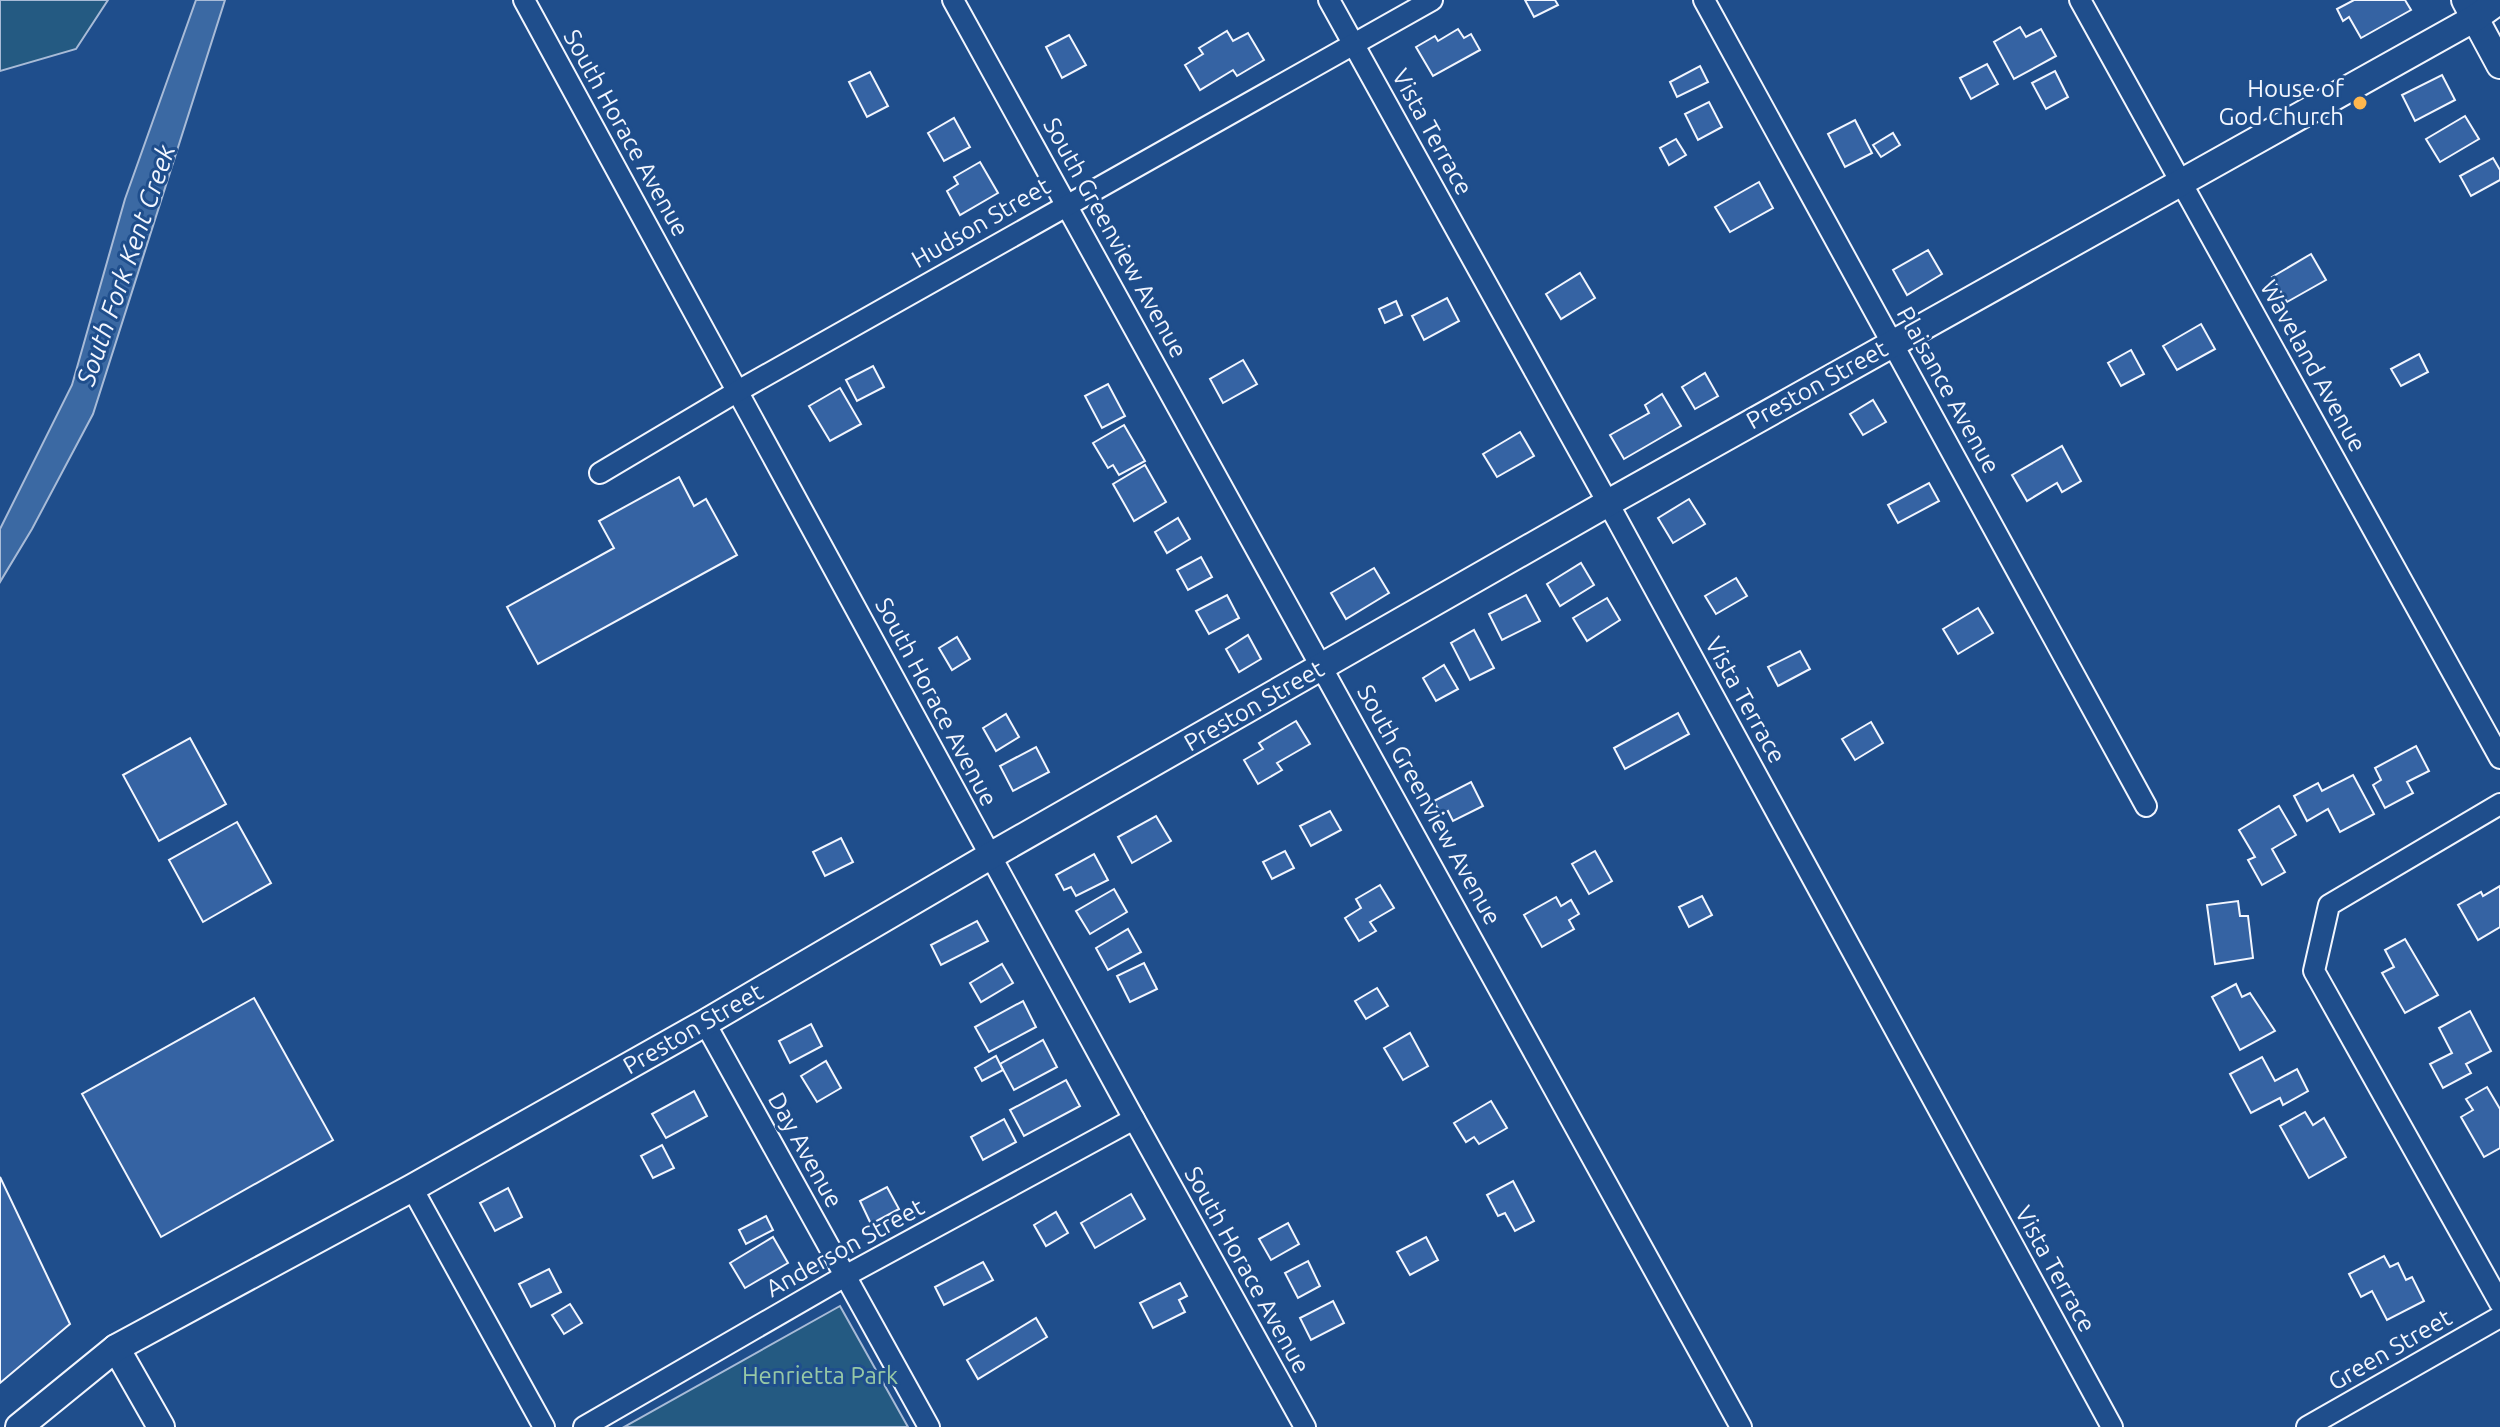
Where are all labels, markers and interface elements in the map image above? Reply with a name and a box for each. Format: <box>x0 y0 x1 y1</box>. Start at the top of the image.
street label: South Horace Avenue <box>558 25 694 241</box>
street label: Vista Terrace <box>1387 64 1478 199</box>
place label: House of God Church <box>2218 75 2345 130</box>
marker: House of God Church <box>2351 94 2369 112</box>
street label: South Greenview Avenue <box>1038 113 1193 362</box>
water label: South Fork Kent Creek <box>70 140 181 390</box>
street label: Hudson Street <box>907 172 1055 273</box>
street label: Waveland Avenue <box>2255 275 2372 456</box>
street label: Plaisance Avenue <box>1892 302 2005 478</box>
street label: Preston Street <box>1742 334 1892 434</box>
street label: South Horace Avenue <box>870 593 1003 810</box>
street label: Vista Terrace <box>1700 632 1791 767</box>
street label: Preston Street <box>1179 654 1329 756</box>
street label: South Greenview Avenue <box>1352 680 1507 929</box>
street label: Preston Street <box>618 977 768 1079</box>
street label: Day Avenue <box>763 1088 848 1212</box>
street label: South Horace Avenue <box>1179 1162 1315 1378</box>
street label: Anderson Street <box>761 1193 929 1302</box>
street label: Vista Terrace <box>2010 1201 2101 1336</box>
street label: Green Street <box>2323 1303 2457 1396</box>
park label: Henrietta Park <box>742 1362 898 1389</box>

